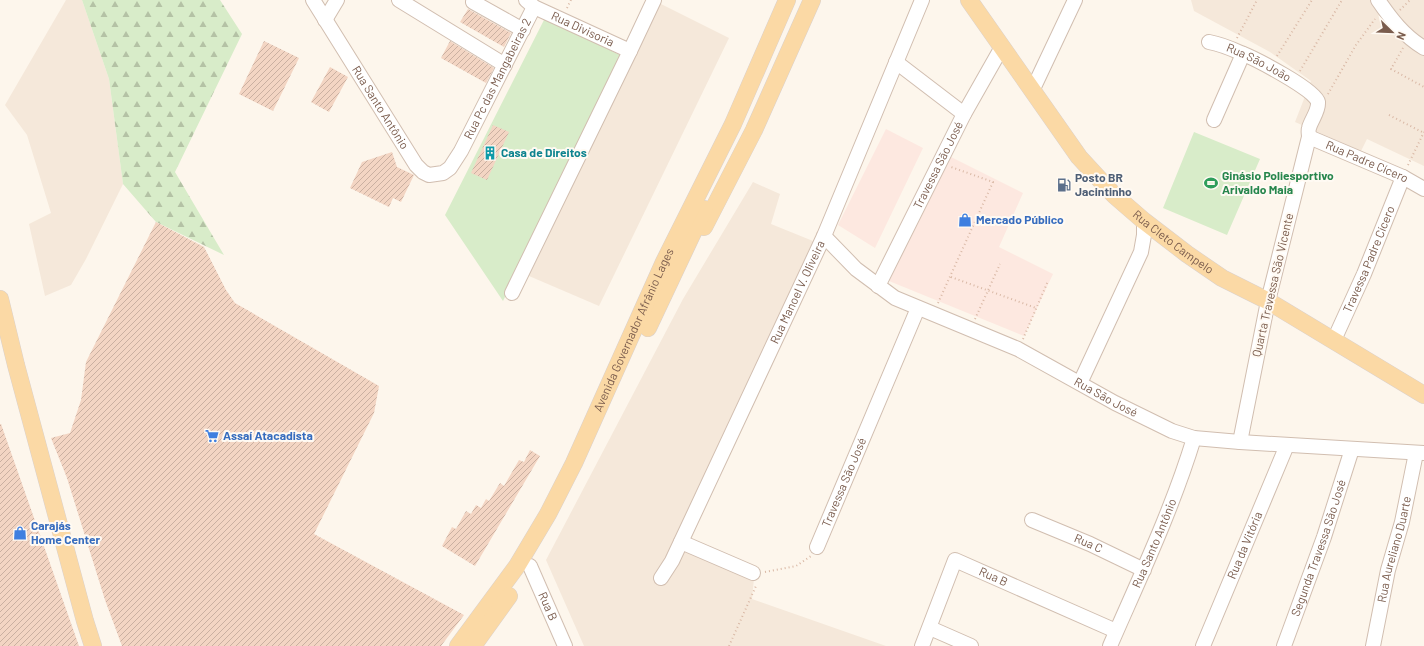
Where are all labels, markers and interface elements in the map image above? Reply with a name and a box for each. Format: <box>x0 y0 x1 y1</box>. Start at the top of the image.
street label: Rua Divisoria <box>549 8 617 49</box>
north arrow <box>1372 12 1412 52</box>
street label: Rua Pc das Mangabeiras 2 <box>460 16 533 141</box>
text: N <box>1394 30 1409 42</box>
street label: Rua São João <box>1225 40 1294 84</box>
street label: Rua Santo Antônio <box>350 63 412 151</box>
street label: Travessa São José <box>910 119 965 211</box>
street label: Rua Padre Cícero <box>1324 137 1411 185</box>
building icon: Casa de Direitos <box>482 145 498 161</box>
place label: Casa de Direitos <box>501 145 587 159</box>
place label: Ginásio Poliesportivo Arivaldo Maia <box>1222 168 1334 196</box>
place label: Posto BR Jacintinho <box>1075 170 1132 198</box>
sports icon: Ginásio Poliesportivo Arivaldo Maia <box>1203 175 1219 191</box>
fuel station icon: Posto BR Jacintinho <box>1056 177 1072 193</box>
street label: Travessa Padre Cícero <box>1339 203 1397 315</box>
street label: Rua Cleto Campelo <box>1130 207 1217 276</box>
shop icon: Mercado Público <box>957 212 973 228</box>
place label: Mercado Público <box>976 212 1064 226</box>
street label: Quarta Travessa São Vicente <box>1249 212 1295 358</box>
street label: Rua Manoel V. Oliveira <box>767 238 827 346</box>
street label: Avenida Governador Afrânio Lages <box>590 245 676 414</box>
street label: Rua São José <box>1072 374 1140 419</box>
supermarket icon: Assaí Atacadista <box>204 428 220 444</box>
place label: Assaí Atacadista <box>223 428 313 442</box>
street label: Travessa São José <box>818 435 868 529</box>
street label: Segunda Travessa São José <box>1288 478 1348 618</box>
street label: Rua Aureliano Duarte <box>1374 495 1413 604</box>
street label: Rua Santo Antônio <box>1129 496 1178 590</box>
street label: Rua da Vitória <box>1224 509 1264 581</box>
place label: Carajás Home Center <box>31 518 101 546</box>
shop icon: Carajás Home Center <box>12 525 28 541</box>
street label: Rua C <box>1072 530 1105 555</box>
street label: Rua B <box>977 564 1010 588</box>
street label: Rua B <box>536 589 561 622</box>

